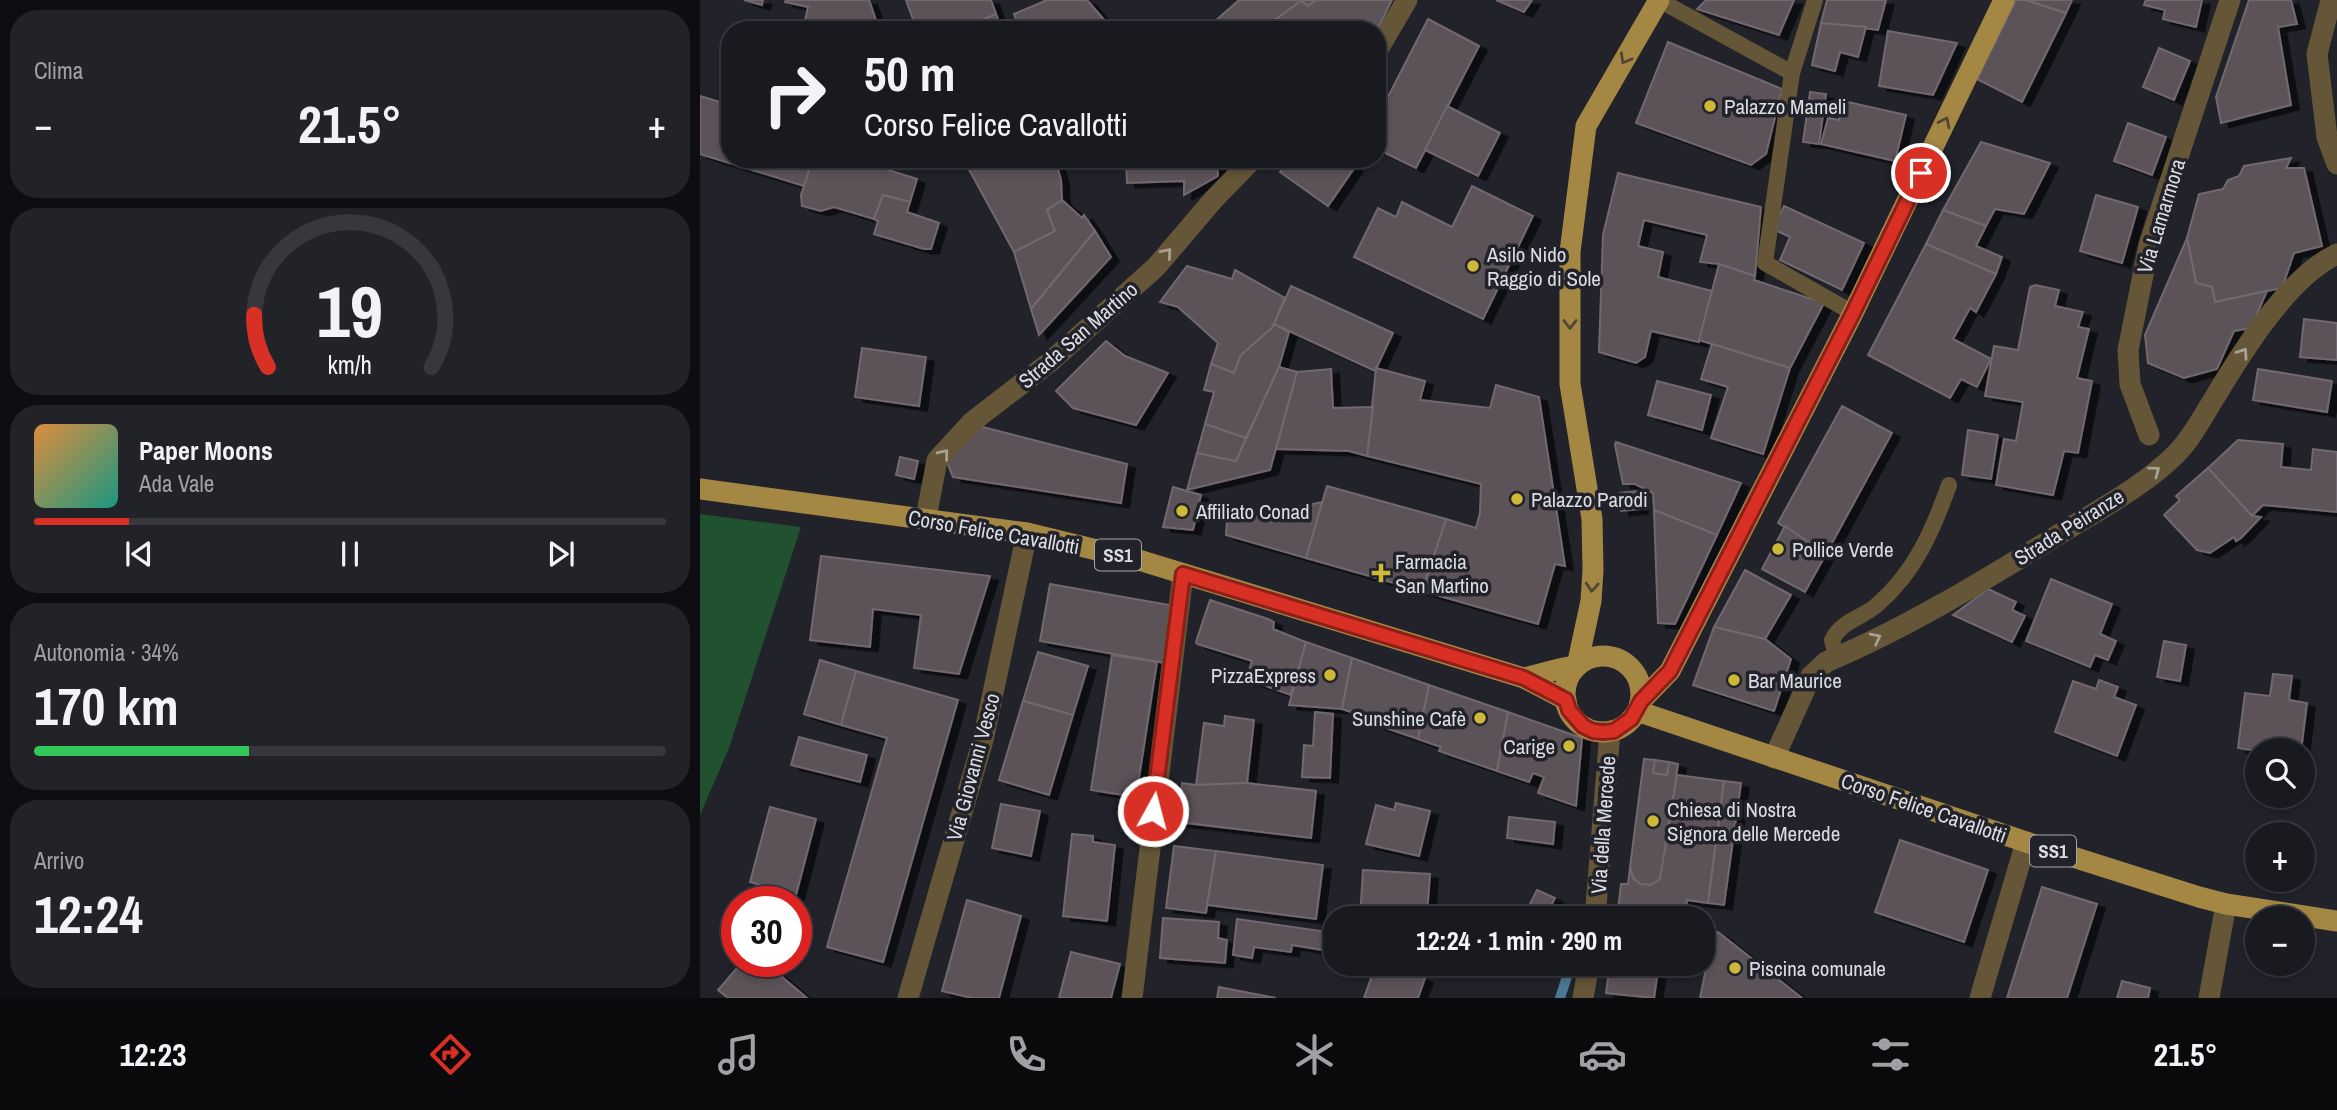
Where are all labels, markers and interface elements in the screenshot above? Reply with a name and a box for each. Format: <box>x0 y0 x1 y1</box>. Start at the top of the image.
text: 50 m <box>864 40 956 106</box>
icon: right <box>749 49 840 140</box>
one-way arrow <box>1620 52 1633 64</box>
text: Clima <box>34 55 83 86</box>
text: 21.5° <box>298 89 402 159</box>
place label: Palazzo Mameli <box>1724 92 1847 121</box>
marker: Palazzo Mameli <box>1702 98 1718 114</box>
text: − <box>34 99 52 150</box>
text: + <box>648 99 666 150</box>
text: Corso Felice Cavallotti <box>864 103 1128 146</box>
one-way arrow <box>1937 117 1951 129</box>
pin <box>1891 143 1951 203</box>
icon: arrive <box>1902 154 1940 192</box>
street label: Via Lamarmora <box>2130 155 2192 277</box>
place label: Asilo Nido Raggio di Sole <box>1486 240 1601 293</box>
one-way arrow <box>1159 249 1171 262</box>
marker: Asilo Nido Raggio di Sole <box>1465 258 1481 274</box>
text: 19 <box>317 263 383 361</box>
street label: Strada San Martino <box>1012 275 1144 395</box>
one-way arrow <box>1562 319 1578 330</box>
text: km/h <box>328 348 372 382</box>
one-way arrow <box>2235 348 2247 361</box>
text: Paper Moons <box>139 433 273 468</box>
one-way arrow <box>935 449 948 462</box>
one-way arrow <box>2148 466 2160 479</box>
text: Ada Vale <box>139 468 214 499</box>
street label: Strada Peiranze <box>2009 482 2129 572</box>
place label: Palazzo Parodi <box>1531 485 1648 514</box>
marker: Palazzo Parodi <box>1509 491 1525 507</box>
place label: Affiliato Conad <box>1195 497 1310 526</box>
street label: Corso Felice Cavallotti <box>906 503 1082 561</box>
marker: Affiliato Conad <box>1174 503 1190 519</box>
icon: previous <box>120 535 158 573</box>
icon: pause <box>331 535 369 573</box>
icon: next <box>542 535 580 573</box>
place label: Pollice Verde <box>1792 535 1893 564</box>
road number: SS1 <box>1095 540 1141 570</box>
marker: Pollice Verde <box>1770 541 1786 557</box>
place label: Farmacia San Martino <box>1395 547 1489 600</box>
marker: Farmacia San Martino <box>1373 565 1389 581</box>
one-way arrow <box>1585 582 1600 593</box>
one-way arrow <box>1869 632 1881 646</box>
text: Autonomia · 34% <box>34 637 179 668</box>
place label: PizzaExpress <box>1211 661 1316 690</box>
place label: Bar Maurice <box>1748 666 1842 695</box>
marker: PizzaExpress <box>1322 667 1338 683</box>
text: 170 km <box>34 671 179 741</box>
marker: Bar Maurice <box>1726 672 1742 688</box>
street label: Via Giovanni Vesco <box>939 690 1007 844</box>
place label: Sunshine Cafè <box>1352 704 1466 733</box>
marker: Sunshine Cafè <box>1472 710 1488 726</box>
place label: Carige <box>1503 732 1555 761</box>
marker: Carige <box>1561 738 1577 754</box>
map controls <box>2245 738 2315 976</box>
button: search <box>2245 738 2315 808</box>
street label: Via della Mercede <box>1584 755 1622 895</box>
street label: Corso Felice Cavallotti <box>1837 766 2011 850</box>
position arrow <box>1116 774 1190 848</box>
place label: Chiesa di Nostra Signora delle Mercede <box>1667 795 1840 848</box>
marker: Chiesa di Nostra Signora delle Mercede <box>1645 813 1661 829</box>
button: + <box>2245 822 2315 892</box>
road number: SS1 <box>2030 836 2076 866</box>
text: Arrivo <box>34 845 84 876</box>
text: 12:24 <box>34 879 143 949</box>
speed limit sign: 30 <box>721 886 812 977</box>
button: − <box>2245 906 2315 976</box>
text: 12:24 · 1 min · 290 m <box>1416 923 1622 958</box>
place label: Piscina comunale <box>1749 954 1886 983</box>
marker: Piscina comunale <box>1727 960 1743 976</box>
icon: directions <box>426 1030 475 1079</box>
icon: music <box>714 1030 763 1079</box>
icon: phone <box>1002 1030 1051 1079</box>
icon: climate <box>1290 1030 1339 1079</box>
icon: car <box>1578 1030 1627 1079</box>
icon: filters <box>1866 1030 1915 1079</box>
text: 12:23 <box>120 1033 187 1076</box>
text: 21.5° <box>2154 1033 2217 1076</box>

